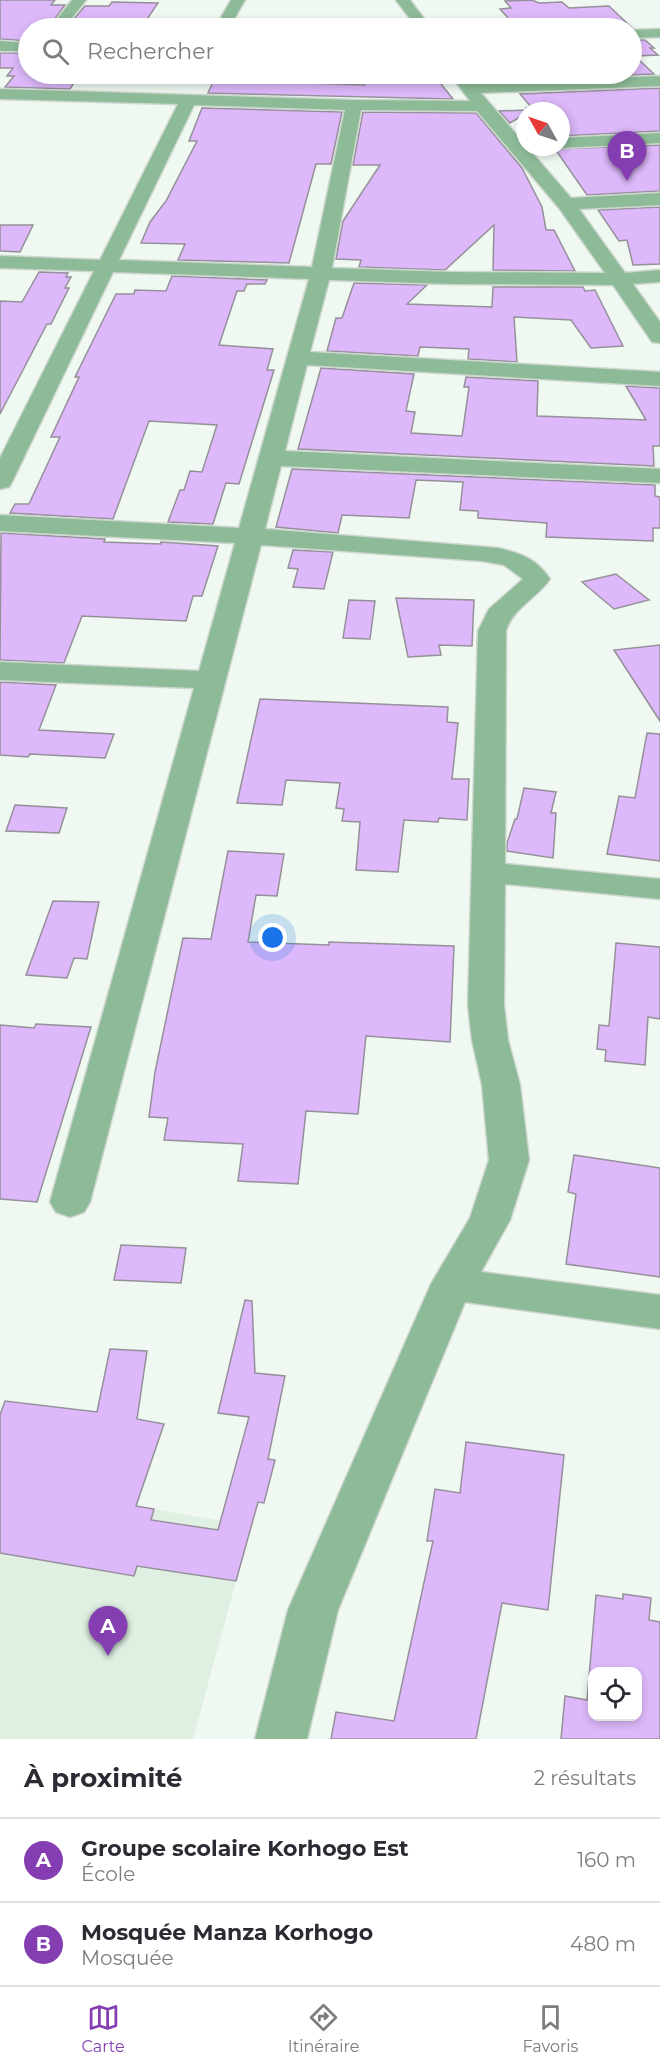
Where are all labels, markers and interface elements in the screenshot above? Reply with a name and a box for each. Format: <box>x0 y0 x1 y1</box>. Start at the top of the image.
search box <box>18 18 642 84</box>
icon: search <box>39 35 72 68</box>
text: Rechercher <box>87 38 214 65</box>
north arrow <box>516 102 570 156</box>
pin: B <box>608 132 646 181</box>
your location <box>258 923 287 952</box>
pin: A <box>88 1606 128 1656</box>
map controls <box>588 1667 642 1721</box>
button: locate <box>588 1667 642 1721</box>
text: À proximité <box>24 1762 183 1794</box>
text: 2 résultats <box>534 1766 636 1790</box>
text: Groupe scolaire Korhogo Est <box>81 1835 409 1862</box>
text: A <box>36 1848 51 1872</box>
text: 160 m <box>577 1848 636 1872</box>
text: École <box>81 1862 135 1886</box>
text: Mosquée Manza Korhogo <box>81 1919 373 1946</box>
text: B <box>36 1932 51 1956</box>
text: 480 m <box>570 1932 636 1956</box>
text: Mosquée <box>81 1946 174 1970</box>
tab: Carte <box>82 2001 125 2056</box>
tab: Itinéraire <box>288 2001 359 2056</box>
tab: Favoris <box>522 2001 578 2056</box>

